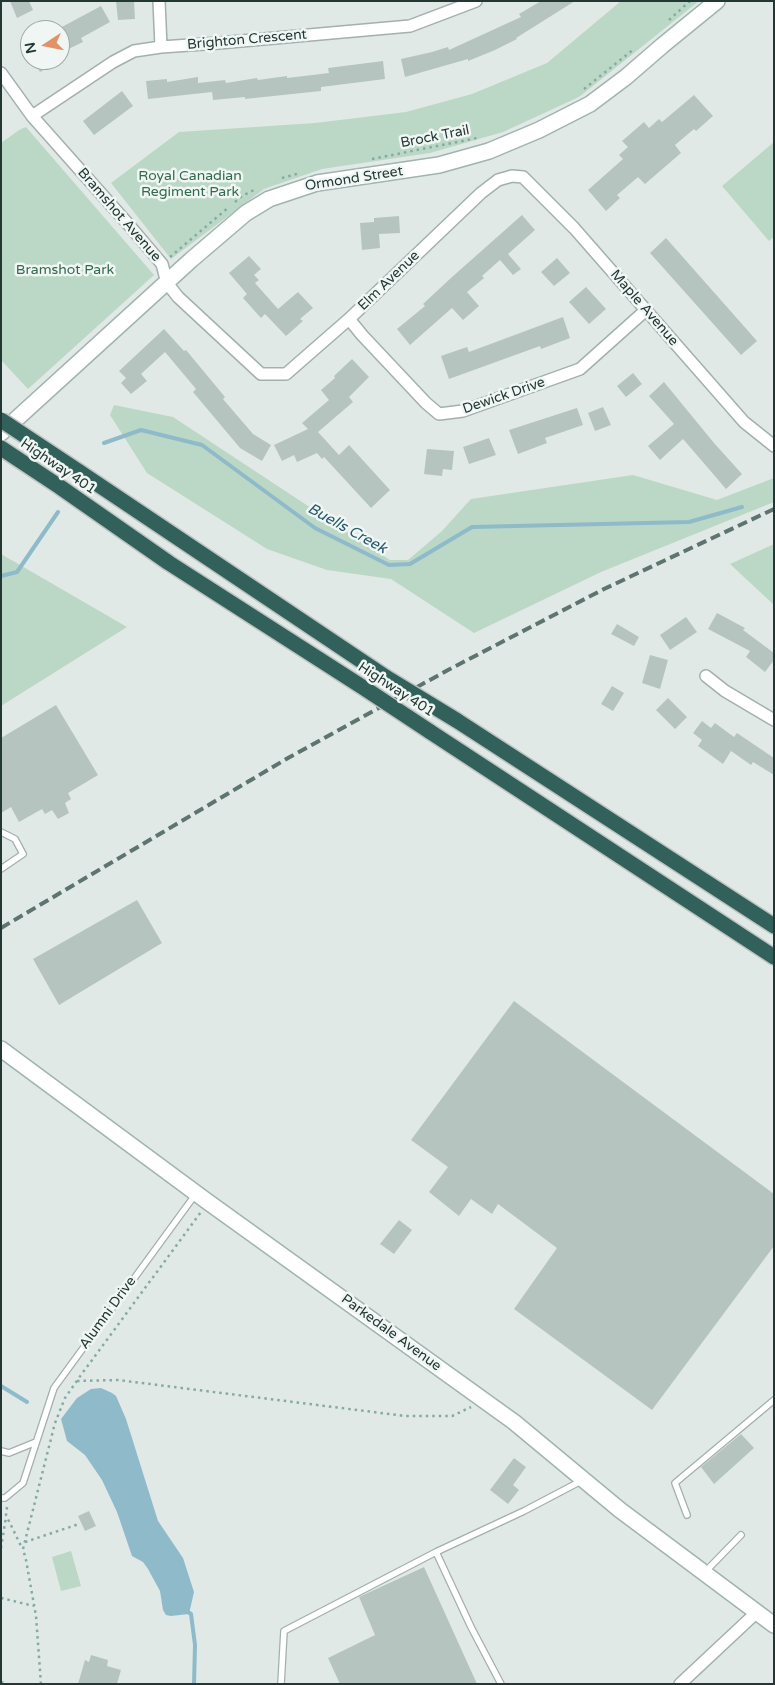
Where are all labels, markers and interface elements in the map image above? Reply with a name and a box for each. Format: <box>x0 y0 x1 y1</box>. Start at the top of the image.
north arrow <box>20 20 70 70</box>
street label: Brighton Crescent <box>186 26 308 54</box>
text: N <box>21 41 40 55</box>
street label: Brock Trail <box>399 122 471 152</box>
street label: Ormond Street <box>304 163 404 195</box>
street label: Bramshot Avenue <box>74 165 164 265</box>
park label: Royal Canadian Regiment Park <box>138 168 242 200</box>
street label: Elm Avenue <box>355 248 423 314</box>
park label: Bramshot Park <box>16 262 114 278</box>
street label: Maple Avenue <box>606 266 682 350</box>
street label: Dewick Drive <box>461 374 547 418</box>
street label: Highway 401 <box>17 436 99 498</box>
water label: Buells Creek <box>304 500 390 558</box>
street label: Highway 401 <box>355 659 437 721</box>
street label: Alumni Drive <box>76 1274 140 1352</box>
street label: Parkedale Avenue <box>338 1291 444 1375</box>

